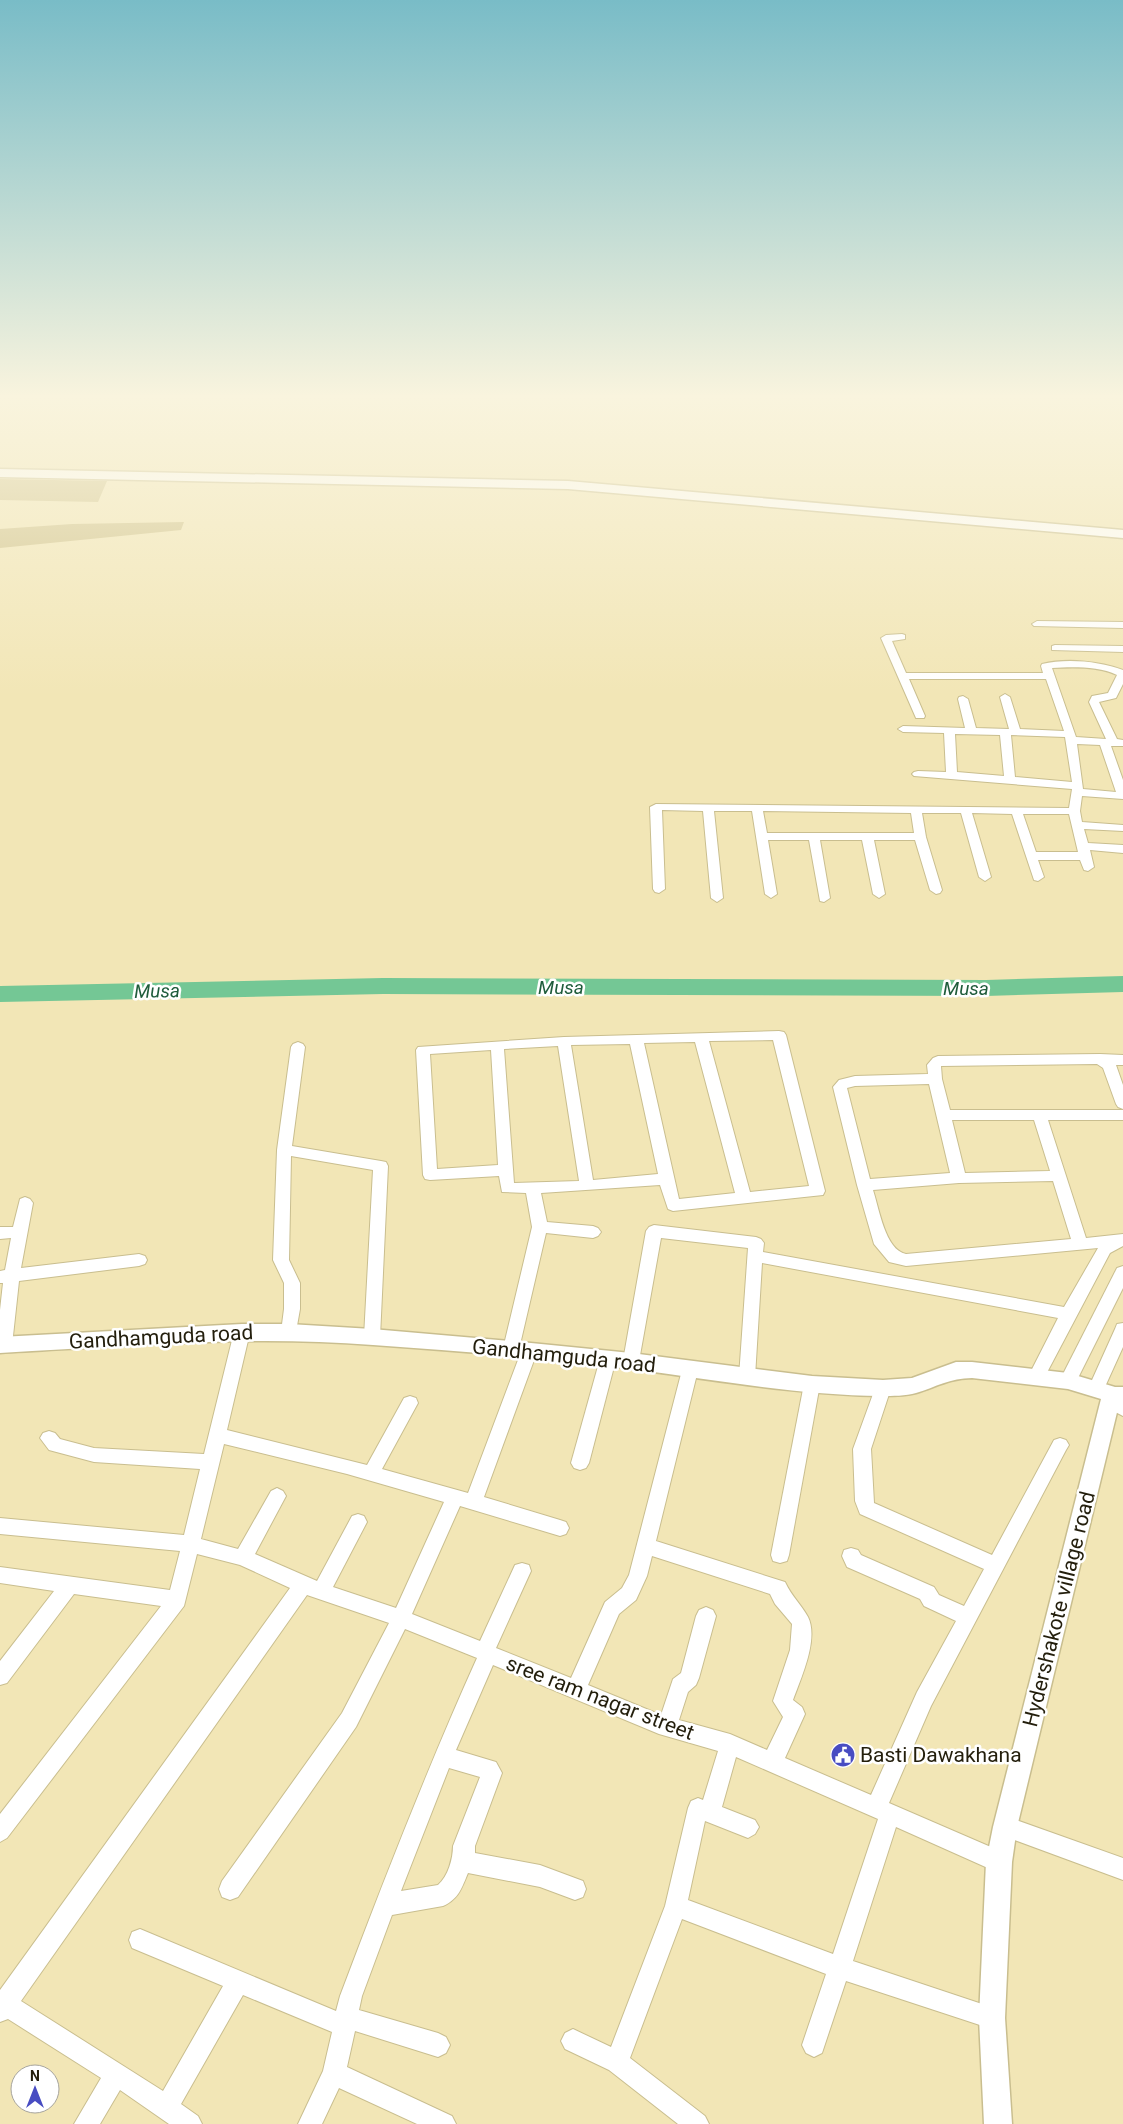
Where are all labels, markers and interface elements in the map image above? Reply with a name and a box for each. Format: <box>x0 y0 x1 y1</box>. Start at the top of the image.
water label: Musa <box>538 976 584 999</box>
water label: Musa <box>943 977 989 1000</box>
water label: Musa <box>134 979 180 1003</box>
street label: Gandhamguda road <box>68 1320 254 1354</box>
street label: Gandhamguda road <box>471 1334 657 1378</box>
street label: Hydershakote village road <box>1018 1489 1100 1729</box>
street label: sree ram nagar street <box>503 1651 697 1745</box>
public building icon: Basti Dawakhana <box>830 1742 856 1768</box>
place label: Basti Dawakhana <box>860 1743 1022 1767</box>
north arrow <box>10 2064 60 2114</box>
text: N <box>30 2068 40 2084</box>

